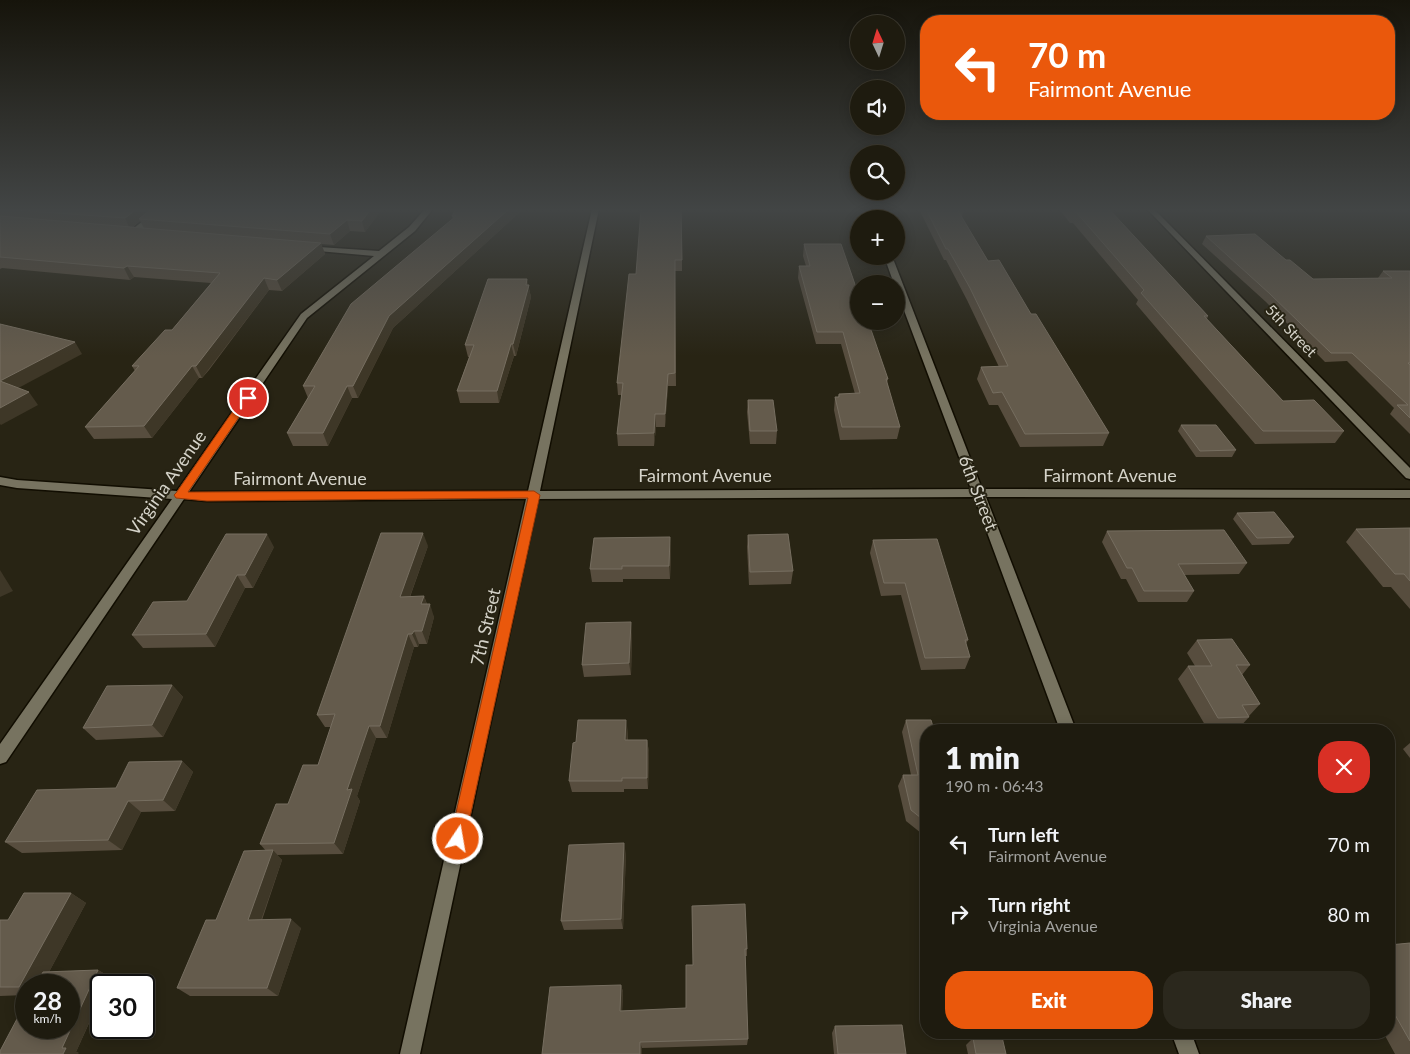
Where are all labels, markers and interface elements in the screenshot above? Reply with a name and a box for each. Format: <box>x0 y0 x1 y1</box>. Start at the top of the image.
north arrow <box>850 15 905 70</box>
map controls <box>850 15 905 330</box>
text: 70 m <box>1028 33 1106 75</box>
icon: left <box>945 35 1010 100</box>
text: Fairmont Avenue <box>1028 75 1191 102</box>
button: sound <box>850 80 905 135</box>
button: search <box>850 145 905 200</box>
button: + <box>850 210 905 265</box>
button: − <box>850 275 905 330</box>
street label: 5th Street <box>1262 300 1321 361</box>
pin <box>227 377 269 419</box>
icon: arrive <box>234 384 262 412</box>
street label: Virginia Avenue <box>122 426 211 539</box>
street label: 6th Street <box>955 452 1004 534</box>
street label: Fairmont Avenue <box>638 464 772 486</box>
street label: Fairmont Avenue <box>1043 464 1177 486</box>
street label: Fairmont Avenue <box>233 467 367 489</box>
street label: 7th Street <box>465 585 505 668</box>
text: 1 min <box>945 739 1020 775</box>
button: close <box>1318 741 1370 793</box>
text: 190 m · 06:43 <box>945 776 1044 795</box>
position arrow <box>431 812 483 864</box>
text: Turn left <box>988 823 1059 846</box>
icon: left <box>945 830 973 858</box>
text: 70 m <box>1327 833 1370 856</box>
text: Fairmont Avenue <box>988 846 1107 865</box>
text: Turn right <box>988 893 1070 916</box>
icon: right <box>945 900 973 928</box>
text: 80 m <box>1327 903 1370 926</box>
text: Virginia Avenue <box>988 916 1098 935</box>
button: Exit <box>945 971 1153 1029</box>
button: Share <box>1163 971 1370 1029</box>
speed limit sign: 30 <box>90 974 155 1039</box>
text: 28 <box>33 985 62 1015</box>
text: km/h <box>33 1011 62 1026</box>

